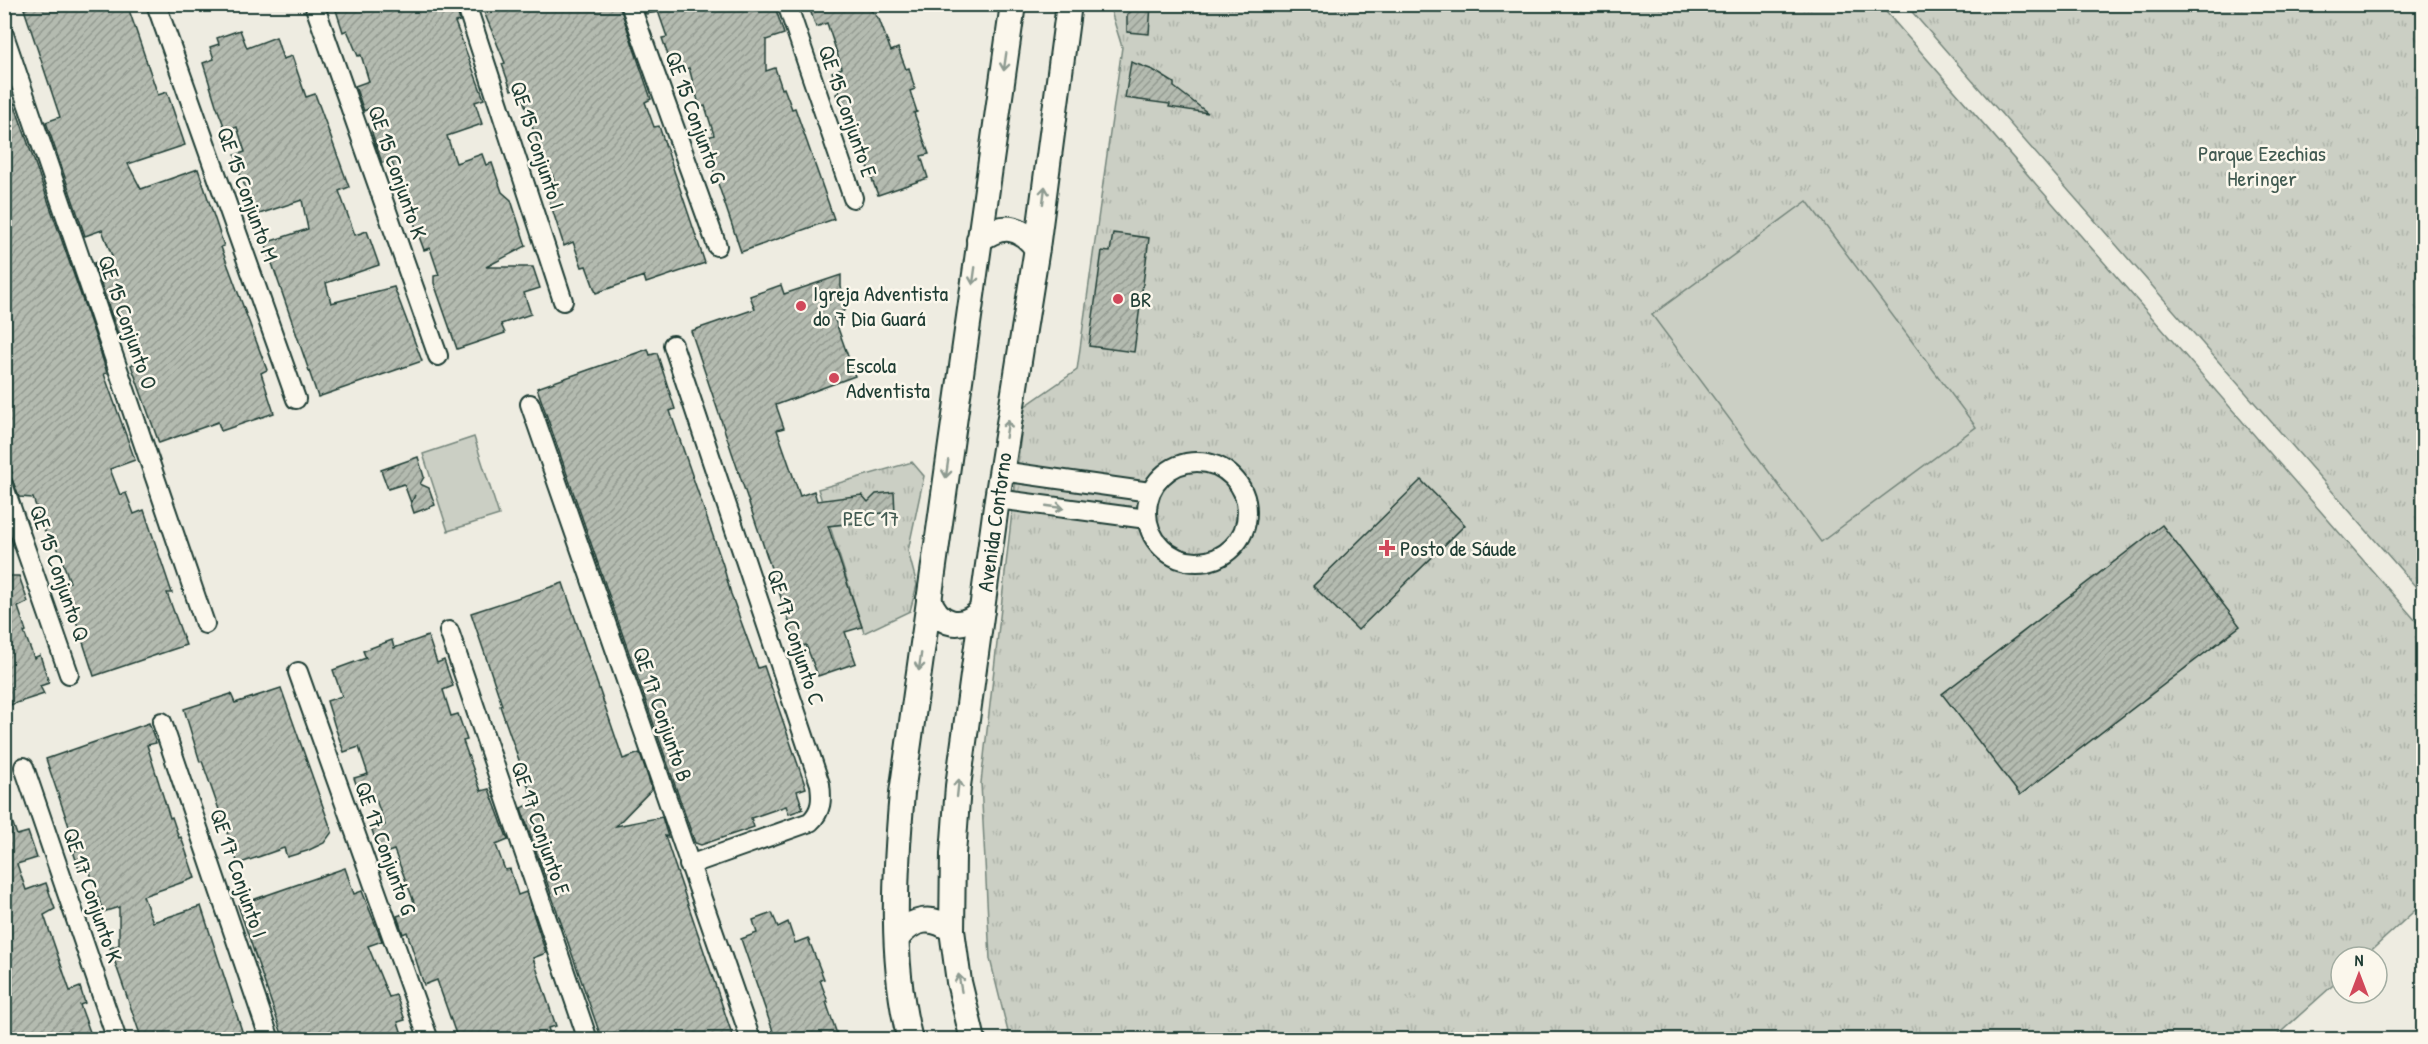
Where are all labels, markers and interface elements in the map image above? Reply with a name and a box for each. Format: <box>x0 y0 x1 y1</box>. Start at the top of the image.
street label: QE 15 Conjunto E <box>811 41 885 181</box>
street label: QE 15 Conjunto G <box>658 47 734 188</box>
one-way arrow <box>999 52 1010 72</box>
street label: QE 15 Conjunto I <box>503 77 573 213</box>
street label: QE 15 Conjunto K <box>361 101 435 243</box>
street label: QE 15 Conjunto M <box>210 123 286 265</box>
park label: Parque Ezechias Heringer <box>2198 138 2326 193</box>
one-way arrow <box>1039 185 1050 205</box>
street label: QE 15 Conjunto O <box>91 251 165 393</box>
one-way arrow <box>968 266 979 286</box>
place label: Igreja Adventista do 7 Dia Guará <box>813 278 948 333</box>
place label: BR <box>1130 284 1151 314</box>
marker: BR <box>1111 292 1125 306</box>
marker: Igreja Adventista do 7 Dia Guará <box>794 299 808 313</box>
place label: Escola Adventista <box>846 350 930 405</box>
marker: Escola Adventista <box>827 371 841 385</box>
one-way arrow <box>1002 419 1013 439</box>
street label: Avenida Contorno <box>969 450 1019 593</box>
one-way arrow <box>941 459 952 479</box>
street label: QE 15 Conjunto Q <box>23 501 97 645</box>
one-way arrow <box>1044 501 1064 512</box>
park label: PEC 17 <box>843 503 899 533</box>
place label: Posto de Sáude <box>1400 533 1517 563</box>
marker: Posto de Sáude <box>1378 539 1396 557</box>
street label: QE 17 Conjunto C <box>760 565 832 709</box>
street label: QE 17 Conjunto B <box>626 643 700 785</box>
one-way arrow <box>915 652 926 672</box>
street label: QE 17 Conjunto E <box>504 757 578 899</box>
street label: QE 17 Conjunto G <box>348 777 424 919</box>
one-way arrow <box>953 779 964 799</box>
street label: QE 17 Conjunto I <box>203 804 275 942</box>
street label: QE 17 Conjunto K <box>56 823 130 967</box>
north arrow <box>2329 945 2389 1005</box>
text: N <box>2355 949 2364 971</box>
one-way arrow <box>954 973 965 993</box>

